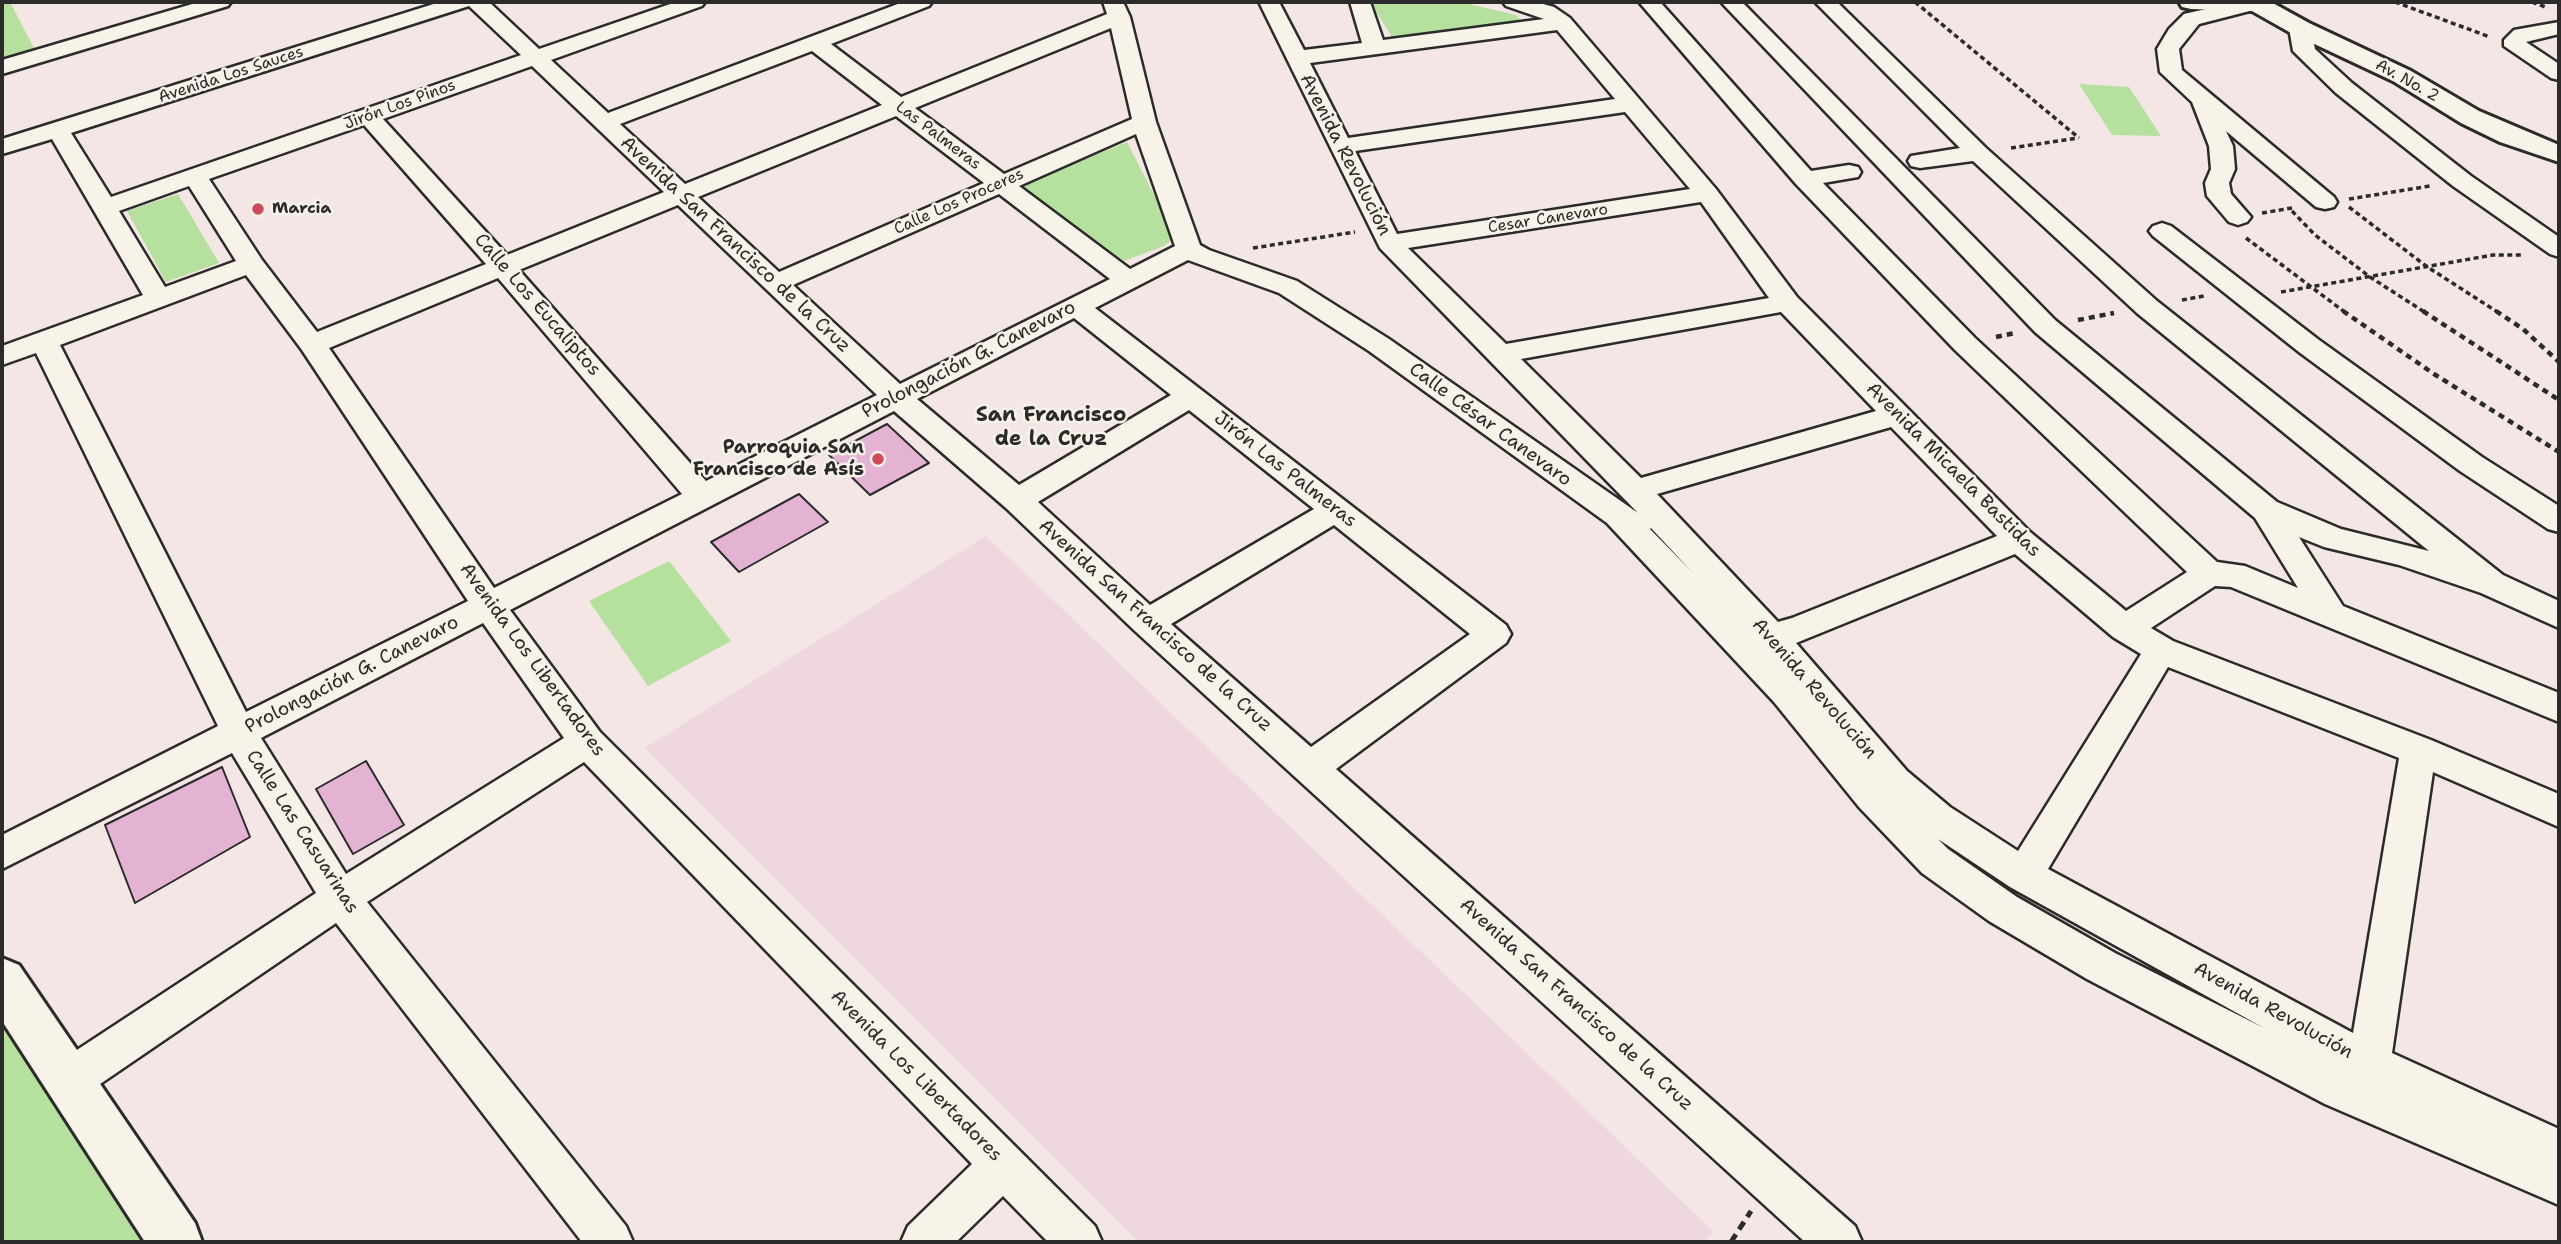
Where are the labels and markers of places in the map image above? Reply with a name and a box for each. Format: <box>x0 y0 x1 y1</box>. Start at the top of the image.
place label: Marcia <box>272 199 331 219</box>
marker: Marcia <box>250 201 266 217</box>
place label: Parroquia San Francisco de Asís <box>693 437 864 481</box>
marker: Parroquia San Francisco de Asís <box>870 451 886 467</box>

